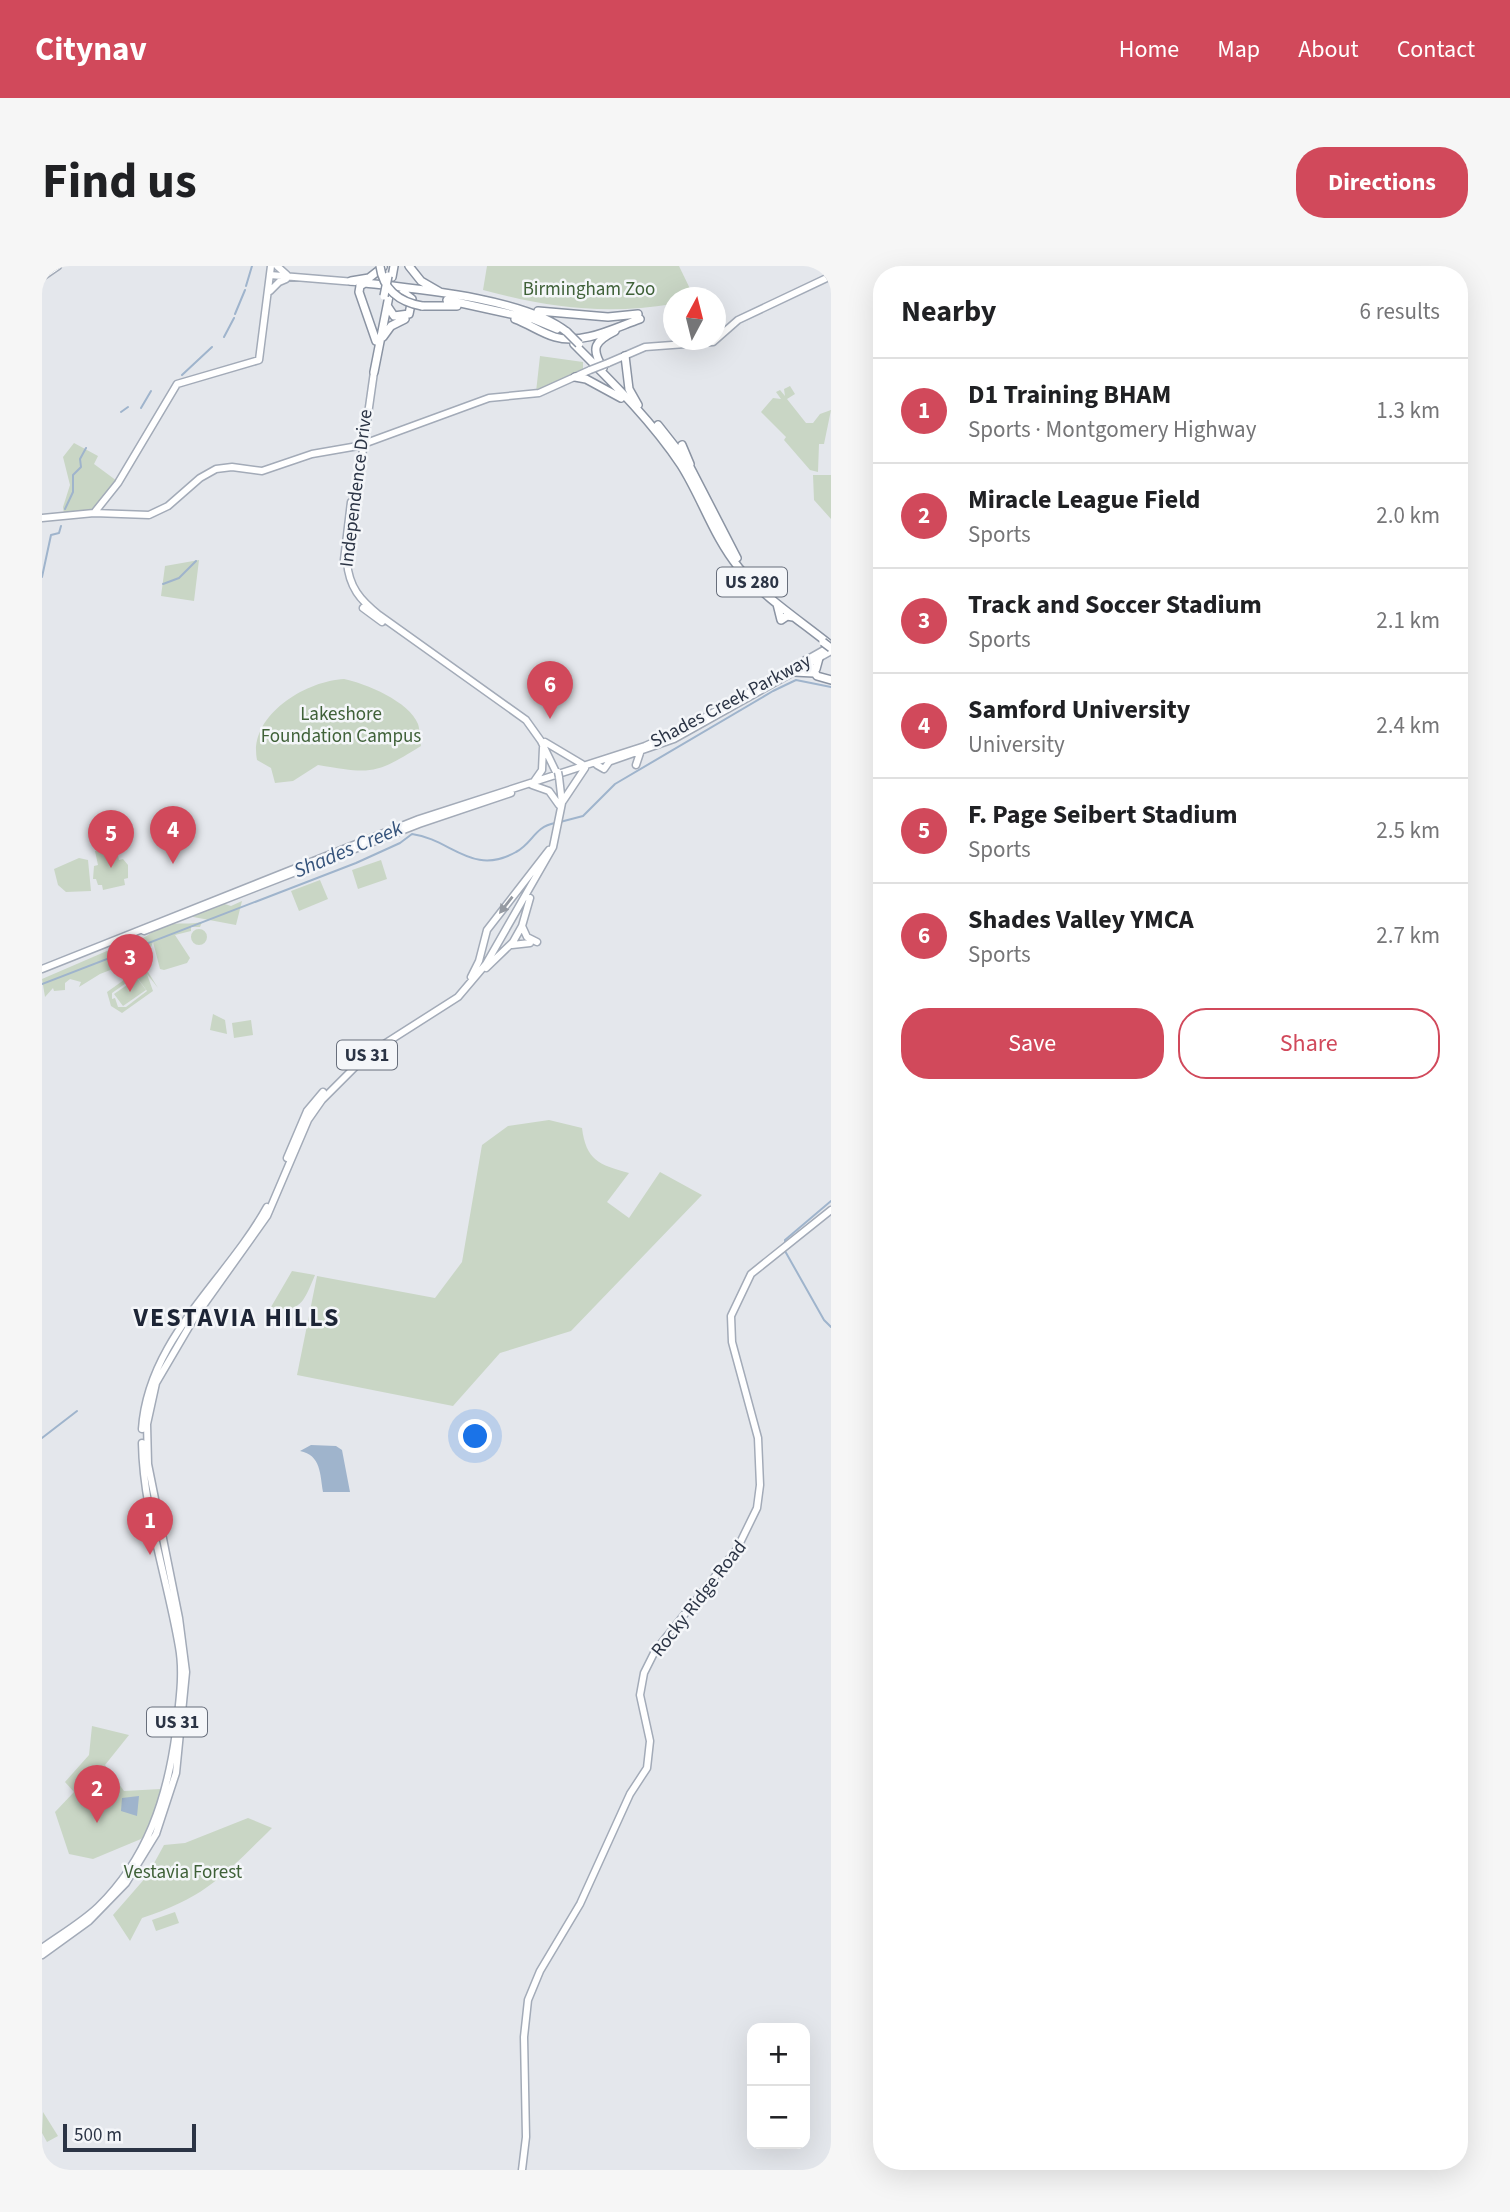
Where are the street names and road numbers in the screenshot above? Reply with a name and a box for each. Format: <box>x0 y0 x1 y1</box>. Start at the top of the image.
street label: Independence Drive <box>333 408 380 569</box>
road number: US 280 <box>717 568 787 596</box>
street label: Shades Creek Parkway <box>646 647 816 755</box>
road number: US 31 <box>337 1040 397 1070</box>
street label: Rocky Ridge Road <box>645 1535 753 1663</box>
road number: US 31 <box>147 1708 207 1736</box>

